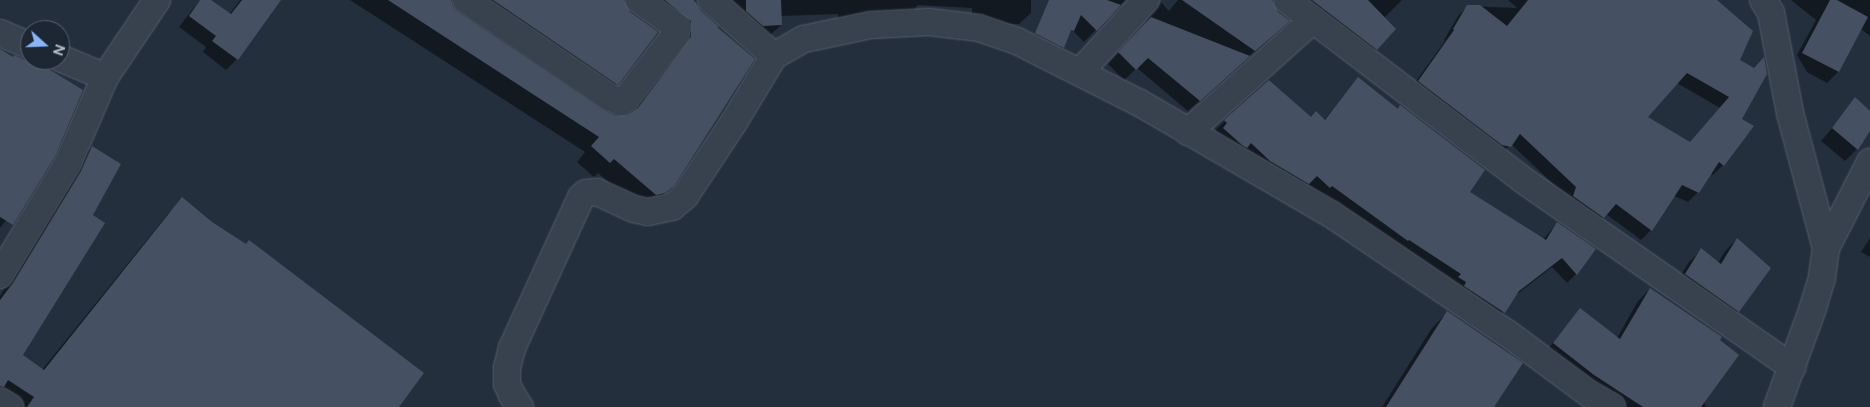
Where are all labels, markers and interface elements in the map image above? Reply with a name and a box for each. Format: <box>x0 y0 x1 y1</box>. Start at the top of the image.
north arrow <box>20 20 70 70</box>
text: N <box>49 42 68 58</box>

